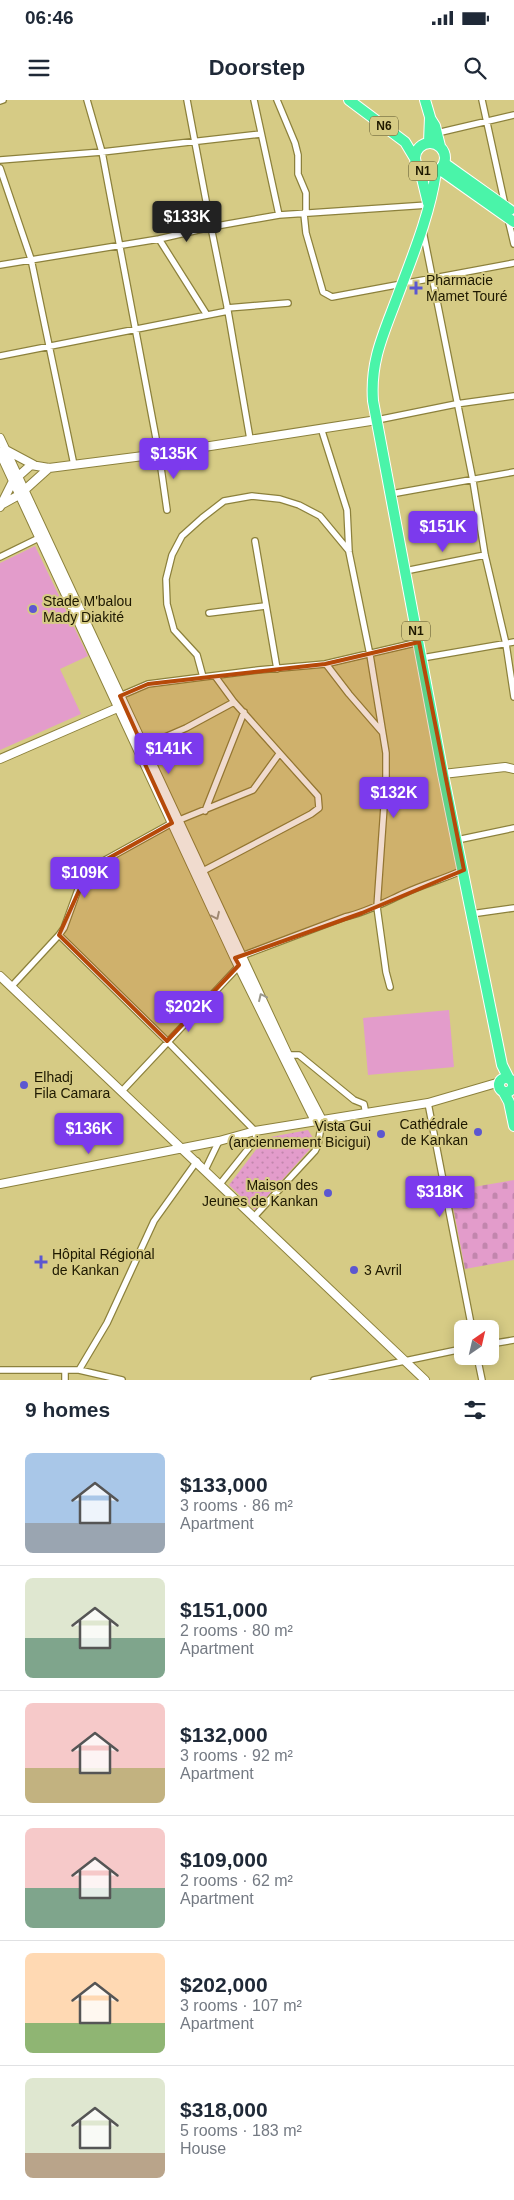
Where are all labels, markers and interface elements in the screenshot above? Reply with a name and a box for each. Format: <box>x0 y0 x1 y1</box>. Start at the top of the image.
text: 06:46 <box>25 7 74 28</box>
icon: menu <box>25 54 53 82</box>
icon: search <box>461 54 489 82</box>
text: Doorstep <box>209 55 305 80</box>
road number: N6 <box>370 116 398 136</box>
road number: N1 <box>409 161 437 180</box>
pin: $133K <box>152 200 222 243</box>
text: $133K <box>163 208 211 225</box>
place label: Pharmacie Mamet Touré <box>426 272 508 304</box>
marker: Pharmacie Mamet Touré <box>410 282 422 294</box>
pin: $135K <box>139 438 209 480</box>
text: $135K <box>150 445 198 462</box>
pin: $151K <box>408 510 478 553</box>
text: $151K <box>419 518 467 535</box>
place label: Stade M'balou Mady Diakité <box>43 593 132 625</box>
marker: Stade M'balou Mady Diakité <box>27 603 39 615</box>
road number: N1 <box>402 622 430 640</box>
pin: $141K <box>134 732 204 775</box>
text: $141K <box>145 740 193 757</box>
pin: $132K <box>359 776 429 819</box>
text: $132K <box>370 784 418 801</box>
pin: $109K <box>50 856 120 899</box>
text: $109K <box>61 864 109 881</box>
one-way arrow <box>210 911 220 920</box>
pin: $202K <box>154 990 224 1033</box>
one-way arrow <box>259 994 269 1003</box>
text: $202K <box>165 998 213 1015</box>
place label: Elhadj Fila Camara <box>34 1069 110 1101</box>
marker: Elhadj Fila Camara <box>18 1079 30 1091</box>
pin: $136K <box>54 1112 124 1155</box>
place label: Cathédrale de Kankan <box>400 1116 468 1148</box>
place label: Vista Gui (anciennement Bicigui) <box>229 1118 371 1150</box>
text: $136K <box>65 1120 113 1137</box>
marker: Cathédrale de Kankan <box>472 1126 484 1138</box>
marker: Vista Gui (anciennement Bicigui) <box>375 1128 387 1140</box>
pin: $318K <box>405 1176 475 1218</box>
place label: Maison des Jeunes de Kankan <box>202 1177 318 1209</box>
text: $318K <box>416 1183 464 1200</box>
marker: Maison des Jeunes de Kankan <box>322 1187 334 1199</box>
place label: Hôpital Régional de Kankan <box>52 1246 155 1278</box>
marker: Hôpital Régional de Kankan <box>34 1255 48 1269</box>
place label: 3 Avril <box>364 1262 402 1278</box>
marker: 3 Avril <box>348 1264 360 1276</box>
north arrow <box>454 1320 499 1365</box>
map controls <box>454 1320 499 1365</box>
icon: filters <box>461 1396 489 1424</box>
text: 9 homes <box>25 1398 110 1421</box>
icon: home <box>65 1473 125 1533</box>
text: $133,000 <box>180 1473 268 1496</box>
text: 3 rooms · 86 m² <box>180 1497 293 1514</box>
text: Apartment <box>180 1515 254 1532</box>
icon: home <box>65 1598 125 1658</box>
text: $151,000 <box>180 1598 268 1621</box>
text: 2 rooms · 80 m² <box>180 1622 293 1639</box>
text: Apartment <box>180 1640 254 1657</box>
icon: home <box>65 1723 125 1783</box>
text: $132,000 <box>180 1723 268 1746</box>
text: 3 rooms · 92 m² <box>180 1747 293 1764</box>
text: Apartment <box>180 1765 254 1782</box>
icon: home <box>65 1848 125 1908</box>
text: $109,000 <box>180 1848 268 1871</box>
text: 2 rooms · 62 m² <box>180 1872 293 1889</box>
text: Apartment <box>180 1890 254 1907</box>
icon: home <box>65 1973 125 2033</box>
text: $202,000 <box>180 1973 268 1996</box>
text: 3 rooms · 107 m² <box>180 1997 302 2014</box>
text: Apartment <box>180 2015 254 2032</box>
icon: home <box>65 2098 125 2158</box>
text: $318,000 <box>180 2098 268 2121</box>
text: 5 rooms · 183 m² <box>180 2122 302 2139</box>
text: House <box>180 2140 226 2157</box>

